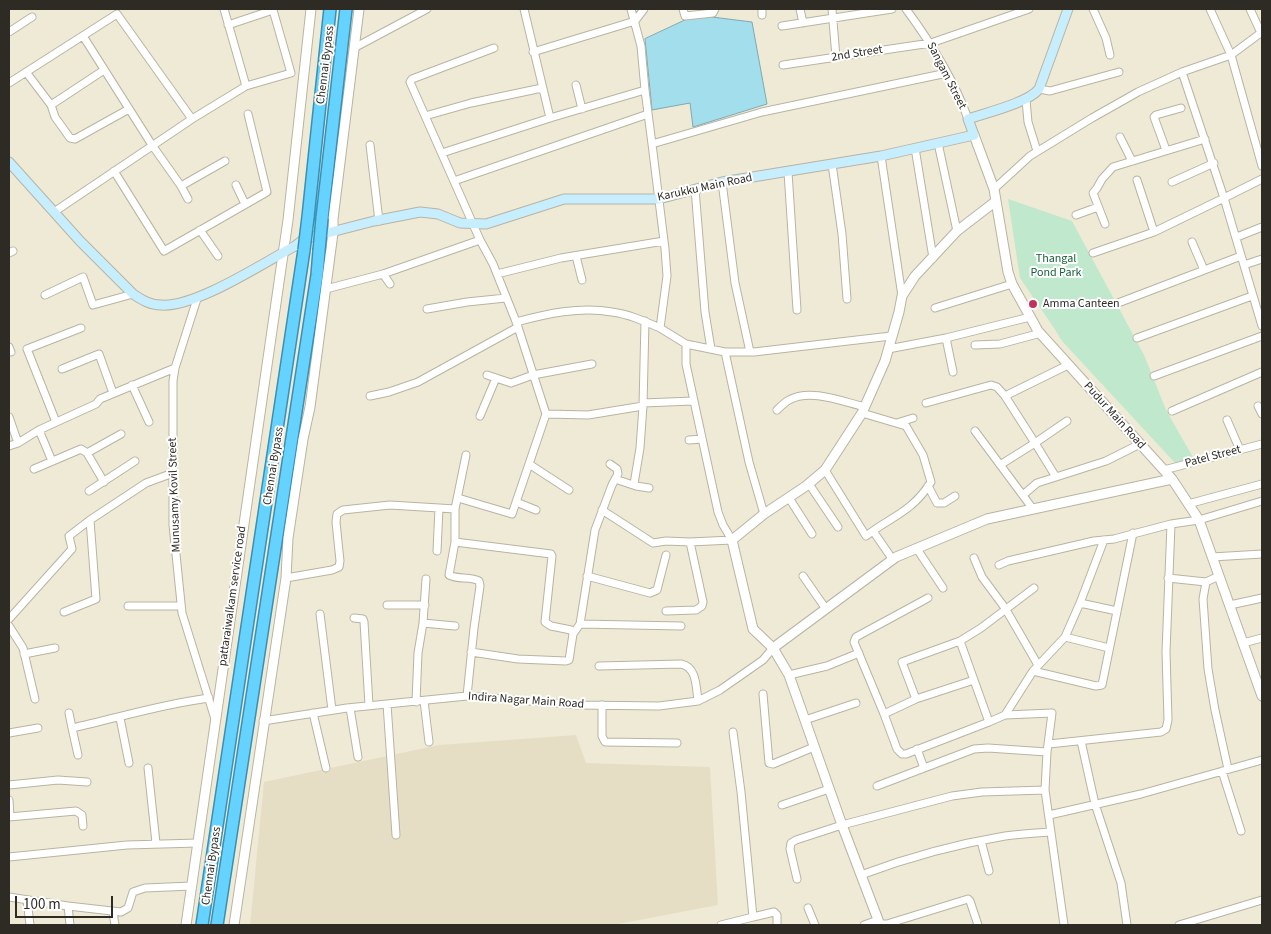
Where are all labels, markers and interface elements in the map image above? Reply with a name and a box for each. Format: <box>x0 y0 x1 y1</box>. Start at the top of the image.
street label: Chennai Bypass <box>314 25 338 105</box>
street label: Sangam Street <box>923 40 969 112</box>
street label: 2nd Street <box>830 43 884 65</box>
street label: Karukku Main Road <box>656 171 754 205</box>
park label: Thangal Pond Park <box>1030 252 1082 280</box>
place label: Amma Canteen <box>1043 297 1120 311</box>
marker: Amma Canteen <box>1027 298 1039 310</box>
street label: Pudur Main Road <box>1080 379 1148 453</box>
street label: Chennai Bypass <box>261 426 287 506</box>
street label: Munusamy Kovil Street <box>166 437 184 553</box>
street label: Patel Street <box>1183 443 1243 471</box>
street label: pattaraiwalkam service road <box>216 525 250 667</box>
street label: Indira Nagar Main Road <box>467 690 585 712</box>
street label: Chennai Bypass <box>199 826 225 906</box>
scale bar <box>18 886 115 918</box>
text: 100 m <box>23 894 61 915</box>

